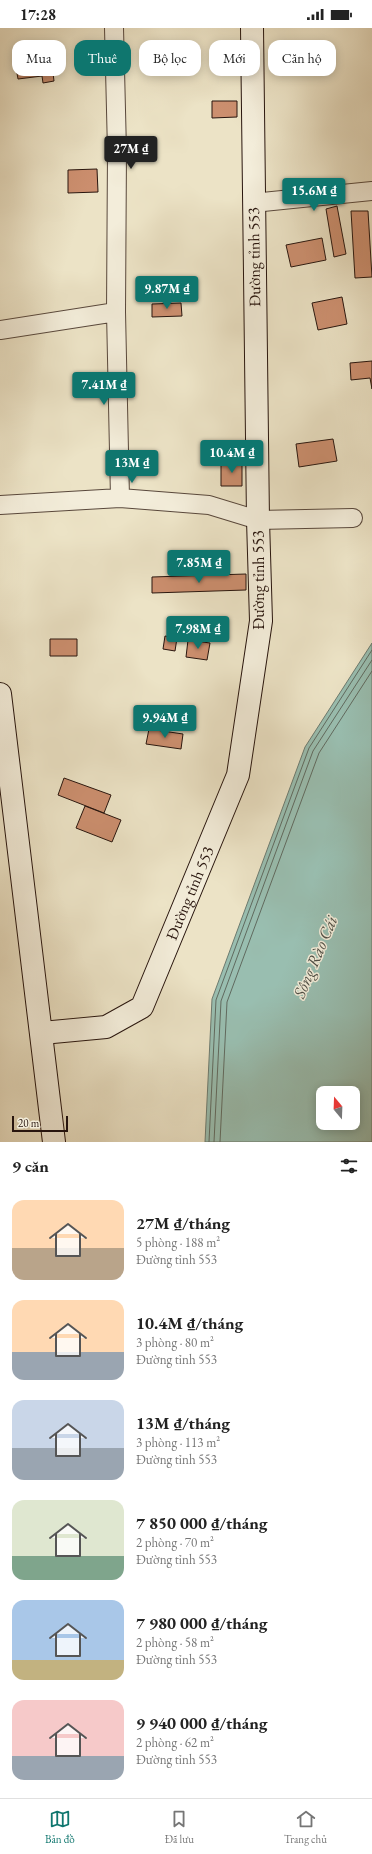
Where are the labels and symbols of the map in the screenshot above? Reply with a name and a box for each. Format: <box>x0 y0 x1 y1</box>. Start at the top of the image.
pin: 27M ₫ <box>103 136 159 170</box>
pin: 15.6M ₫ <box>277 178 351 212</box>
street label: Đường tỉnh 553 <box>243 207 265 307</box>
pin: 9.87M ₫ <box>130 276 204 310</box>
pin: 7.41M ₫ <box>67 372 141 406</box>
pin: 10.4M ₫ <box>195 440 269 474</box>
pin: 13M ₫ <box>104 450 160 484</box>
street label: Đường tỉnh 553 <box>248 530 269 630</box>
pin: 7.85M ₫ <box>162 550 236 584</box>
pin: 7.98M ₫ <box>161 616 235 650</box>
pin: 9.94M ₫ <box>128 705 202 739</box>
street label: Đường tỉnh 553 <box>160 842 218 943</box>
water label: Sông Rào Cái <box>287 912 343 1002</box>
north arrow <box>316 1086 360 1130</box>
scale bar <box>12 1114 68 1133</box>

